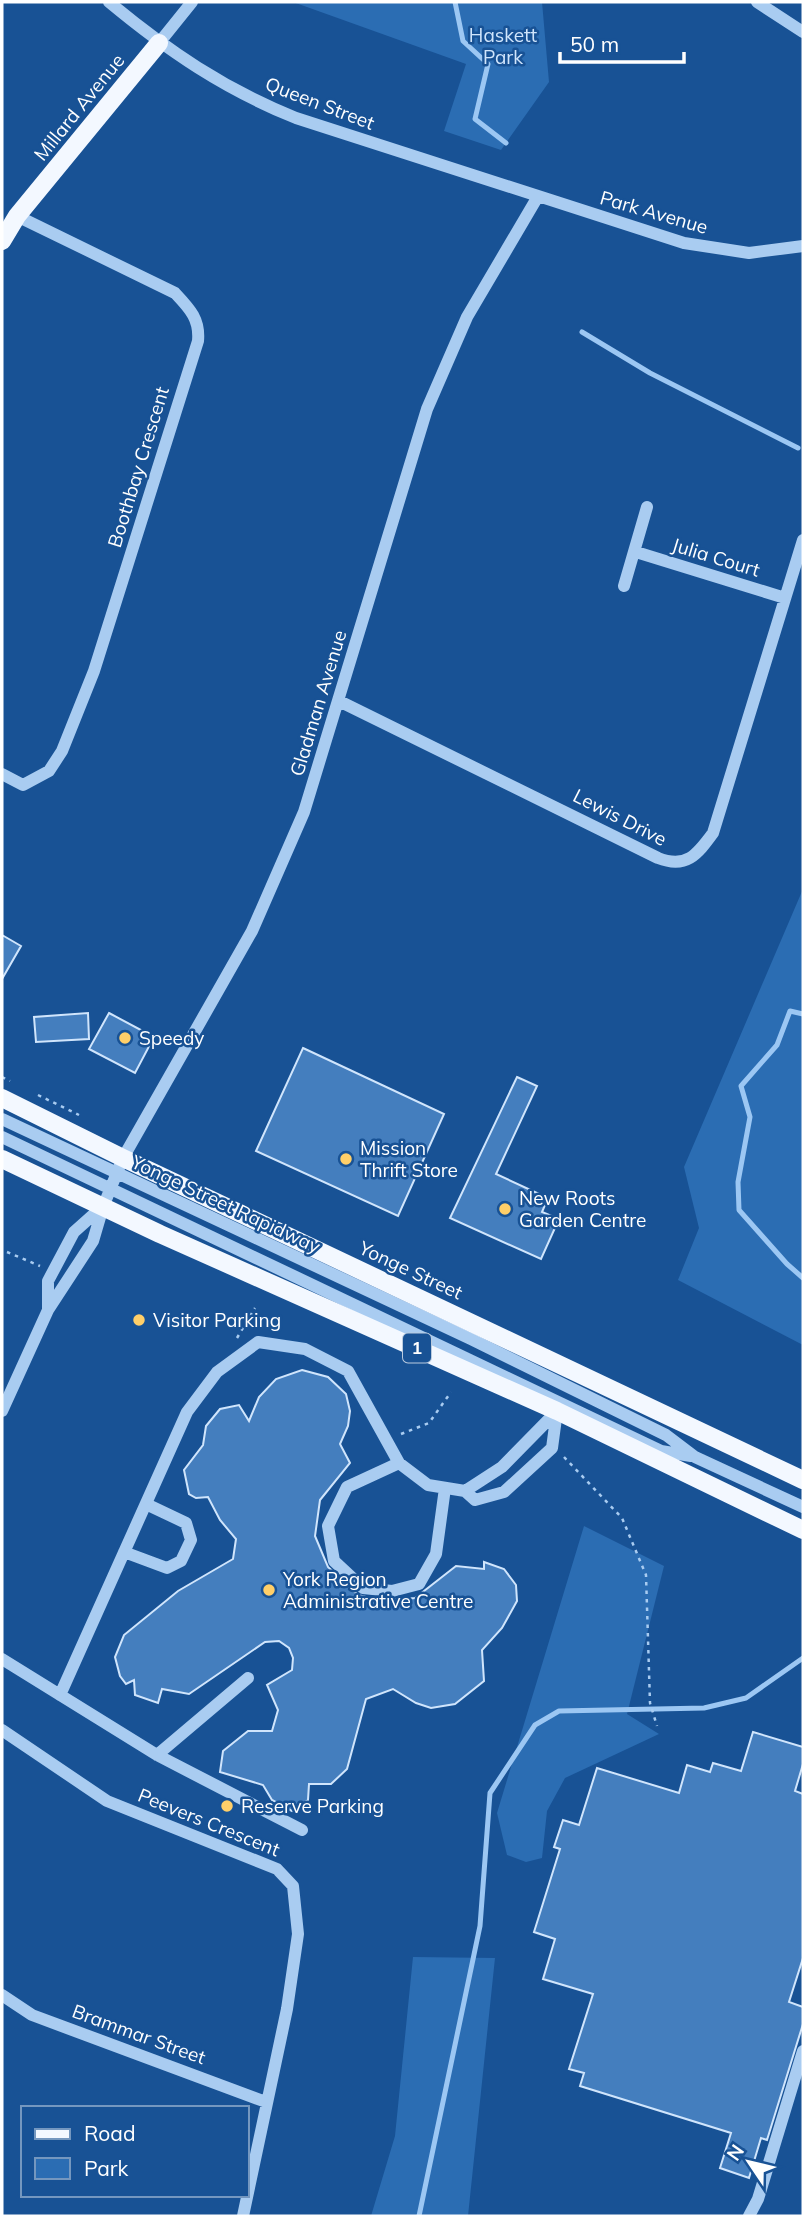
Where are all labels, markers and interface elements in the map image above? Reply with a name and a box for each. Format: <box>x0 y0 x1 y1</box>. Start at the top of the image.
scale bar <box>560 21 684 65</box>
park label: Haskett Park <box>469 23 537 69</box>
text: 50 m <box>570 31 619 57</box>
street label: Millard Avenue <box>29 49 129 165</box>
street label: Queen Street <box>262 71 378 135</box>
street label: Park Avenue <box>597 185 711 239</box>
street label: Boothbay Crescent <box>102 383 174 550</box>
street label: Julia Court <box>669 532 763 582</box>
street label: Gladman Avenue <box>284 627 352 779</box>
street label: Lewis Drive <box>569 783 671 851</box>
place label: Speedy <box>139 1026 204 1050</box>
marker: Speedy <box>117 1030 133 1046</box>
place label: Mission Thrift Store <box>360 1136 458 1182</box>
street label: Yonge Street Rapidway <box>127 1149 324 1258</box>
marker: Mission Thrift Store <box>338 1151 354 1167</box>
place label: New Roots Garden Centre <box>519 1186 646 1232</box>
marker: New Roots Garden Centre <box>497 1201 513 1217</box>
street label: Yonge Street <box>355 1235 467 1305</box>
place label: Visitor Parking <box>153 1308 281 1332</box>
marker: Visitor Parking <box>131 1312 147 1328</box>
road number: 1 <box>403 1334 431 1363</box>
place label: York Region Administrative Centre <box>282 1567 473 1613</box>
marker: York Region Administrative Centre <box>261 1582 277 1598</box>
street label: Peevers Crescent <box>135 1783 284 1862</box>
place label: Reserve Parking <box>241 1794 384 1818</box>
marker: Reserve Parking <box>219 1798 235 1814</box>
street label: Brammar Street <box>69 1999 209 2069</box>
legend <box>21 2106 248 2197</box>
text: Road <box>84 2120 135 2146</box>
north arrow <box>714 2127 784 2197</box>
text: N <box>721 2139 749 2165</box>
text: Park <box>84 2155 128 2181</box>

